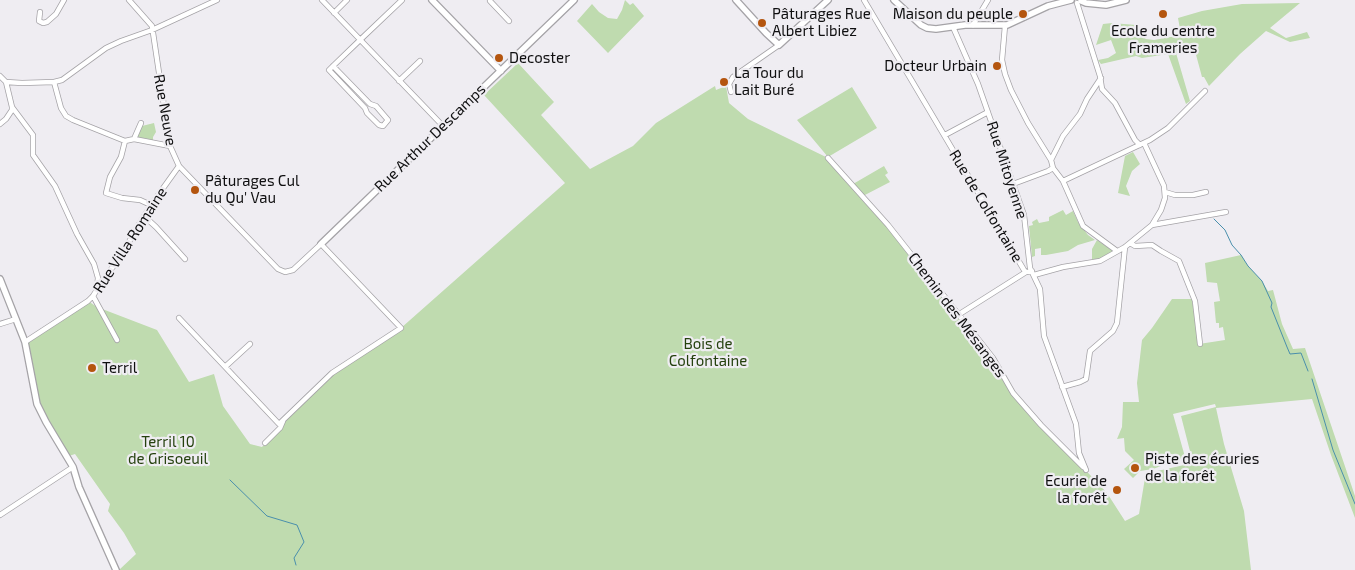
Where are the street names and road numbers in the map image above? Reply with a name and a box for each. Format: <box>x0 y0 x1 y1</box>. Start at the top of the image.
street label: Rue Neuve <box>150 73 180 147</box>
street label: Rue Arthur Descamps <box>371 80 489 196</box>
street label: Rue Mitoyenne <box>983 119 1031 221</box>
street label: Rue de Colfontaine <box>945 147 1027 265</box>
street label: Rue Villa Romaine <box>89 184 171 296</box>
street label: Chemin des Mésanges <box>904 249 1010 381</box>

